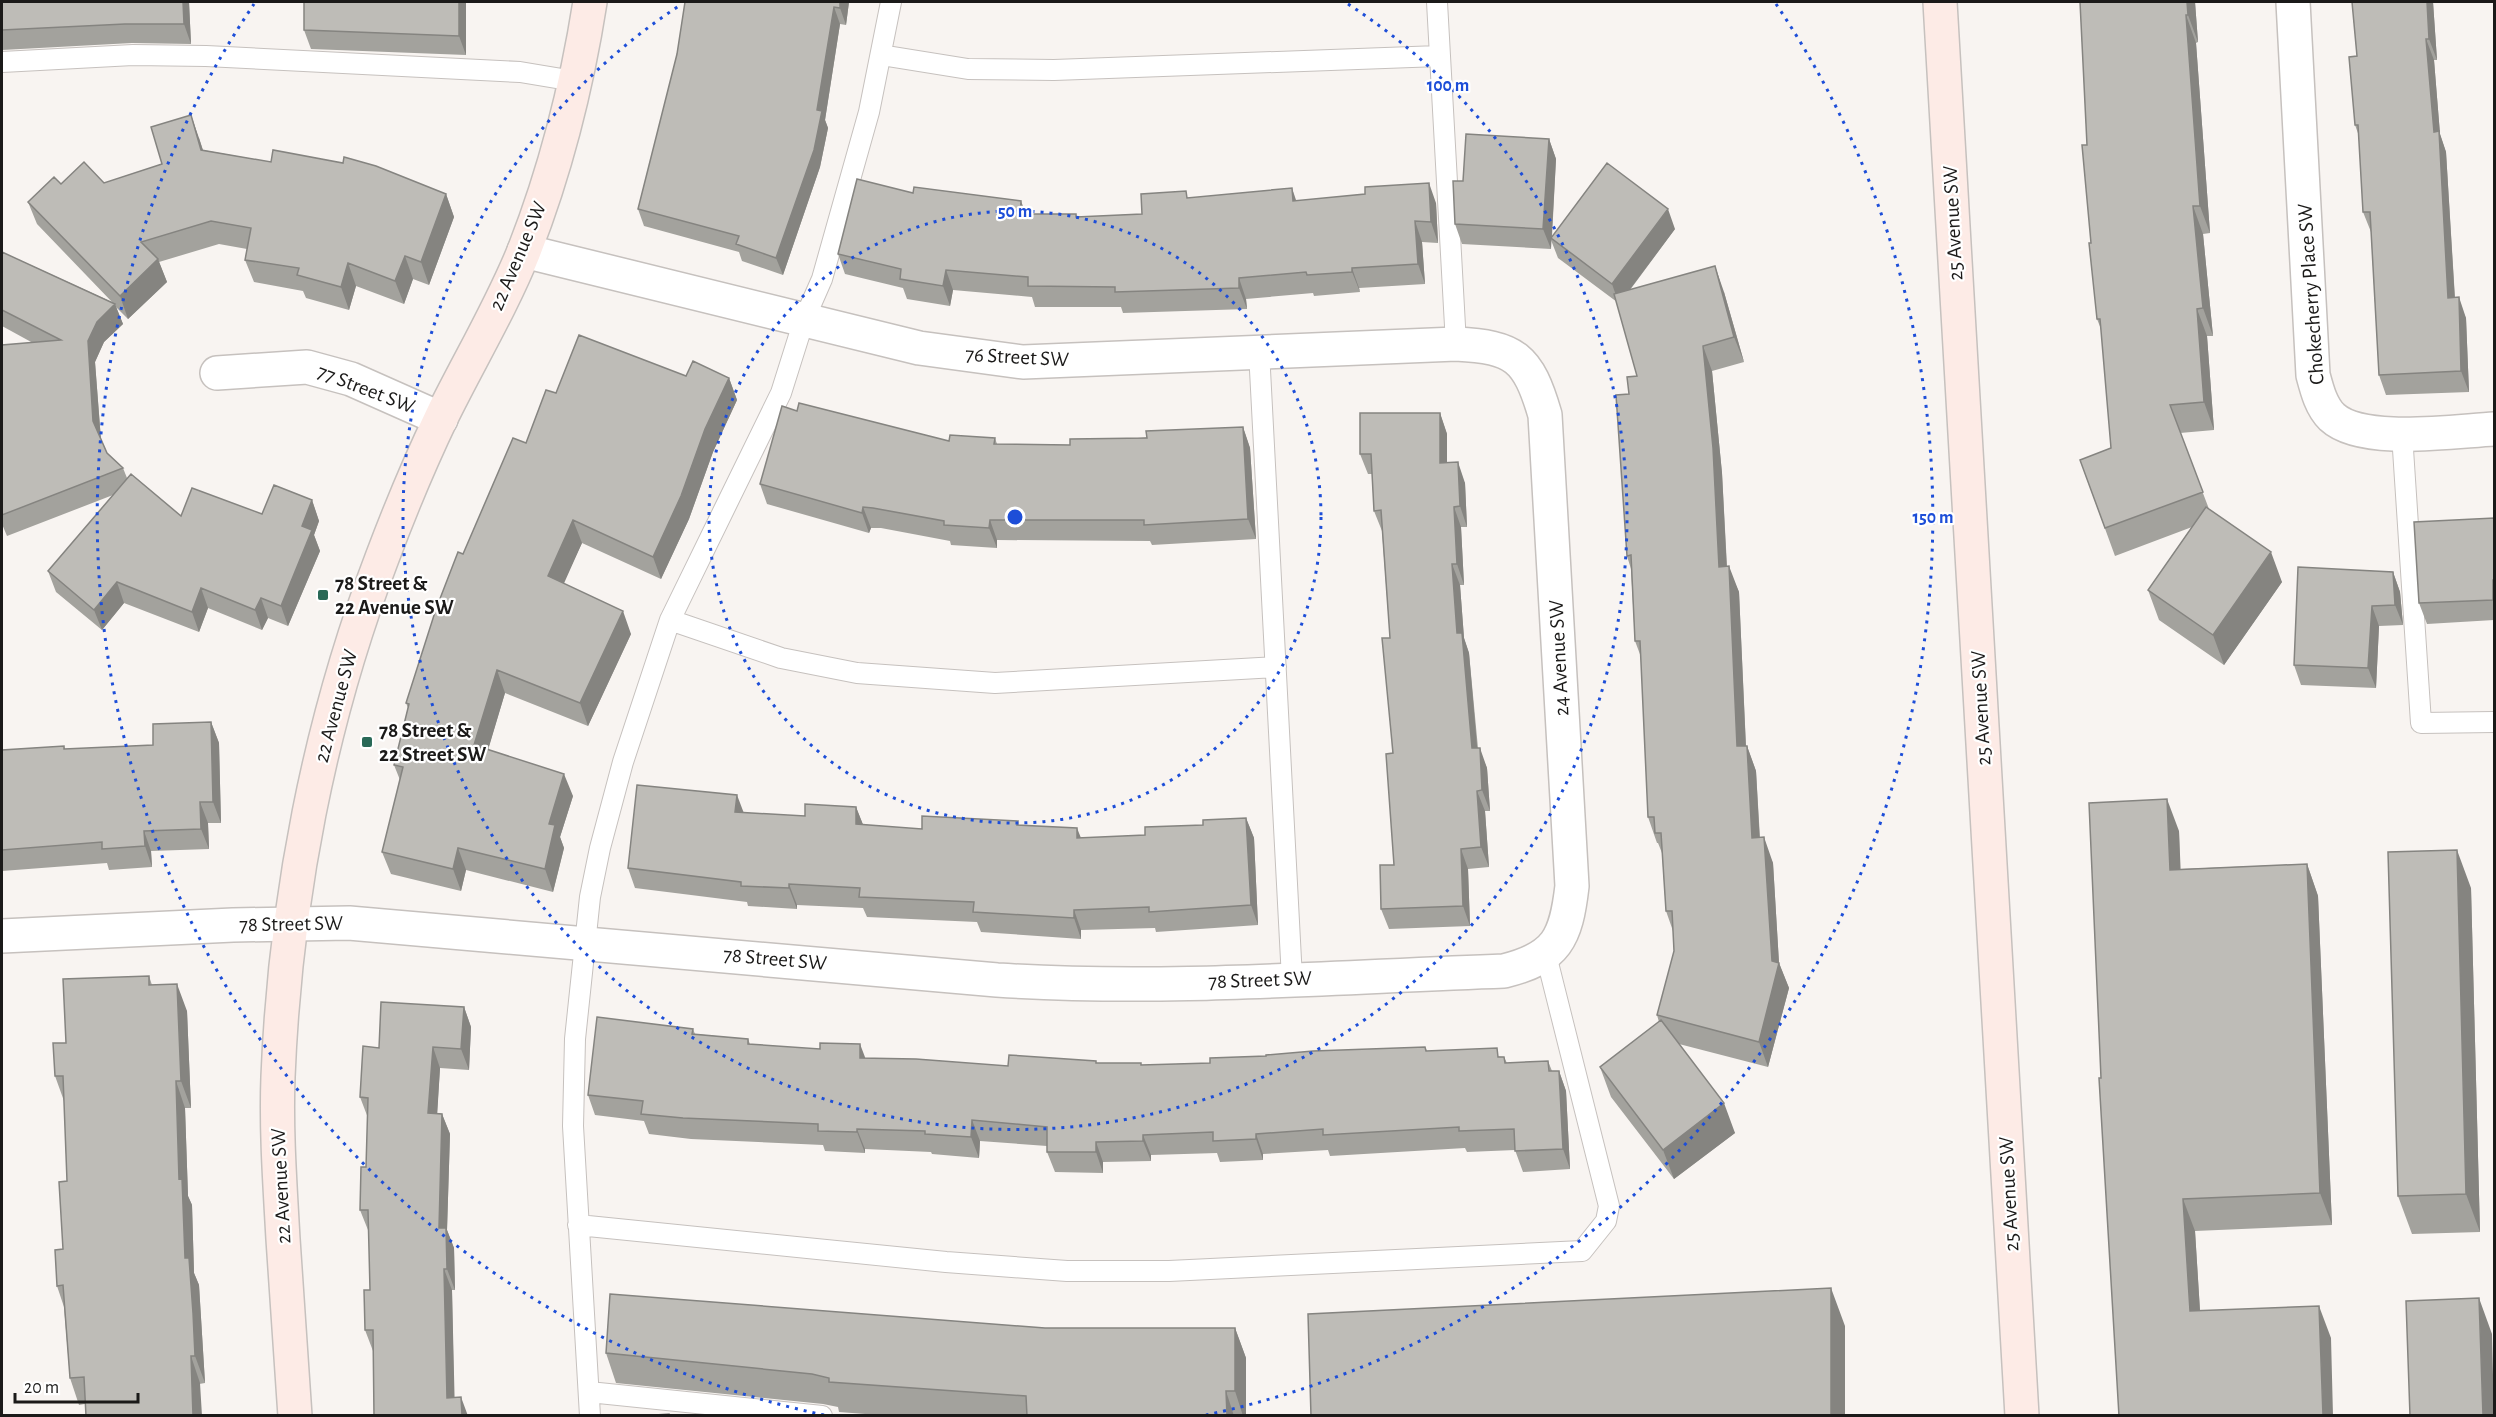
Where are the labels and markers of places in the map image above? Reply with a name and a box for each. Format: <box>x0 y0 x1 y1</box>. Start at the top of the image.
centre of rings <box>1005 507 1025 527</box>
place label: 78 Street & 22 Avenue SW <box>335 573 454 618</box>
marker: 78 Street & 22 Avenue SW <box>316 588 330 602</box>
place label: 78 Street & 22 Street SW <box>379 720 486 765</box>
marker: 78 Street & 22 Street SW <box>360 735 374 749</box>

